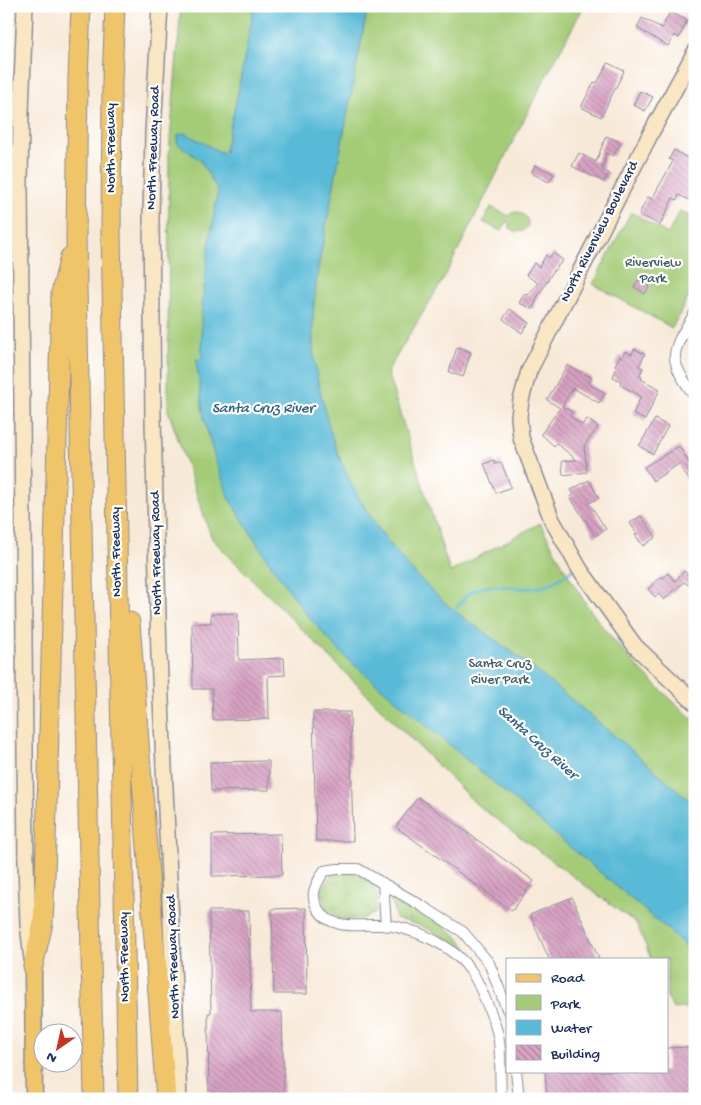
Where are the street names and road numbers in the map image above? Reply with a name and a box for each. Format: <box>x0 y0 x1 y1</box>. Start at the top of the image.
street label: North Freeway Road <box>143 84 165 210</box>
street label: North Freeway <box>103 103 120 193</box>
street label: North Riverview Boulevard <box>557 157 644 305</box>
street label: North Freeway Road <box>147 489 167 615</box>
street label: North Freeway <box>108 507 126 597</box>
street label: North Freeway Road <box>163 893 185 1019</box>
street label: North Freeway <box>116 912 134 1002</box>

